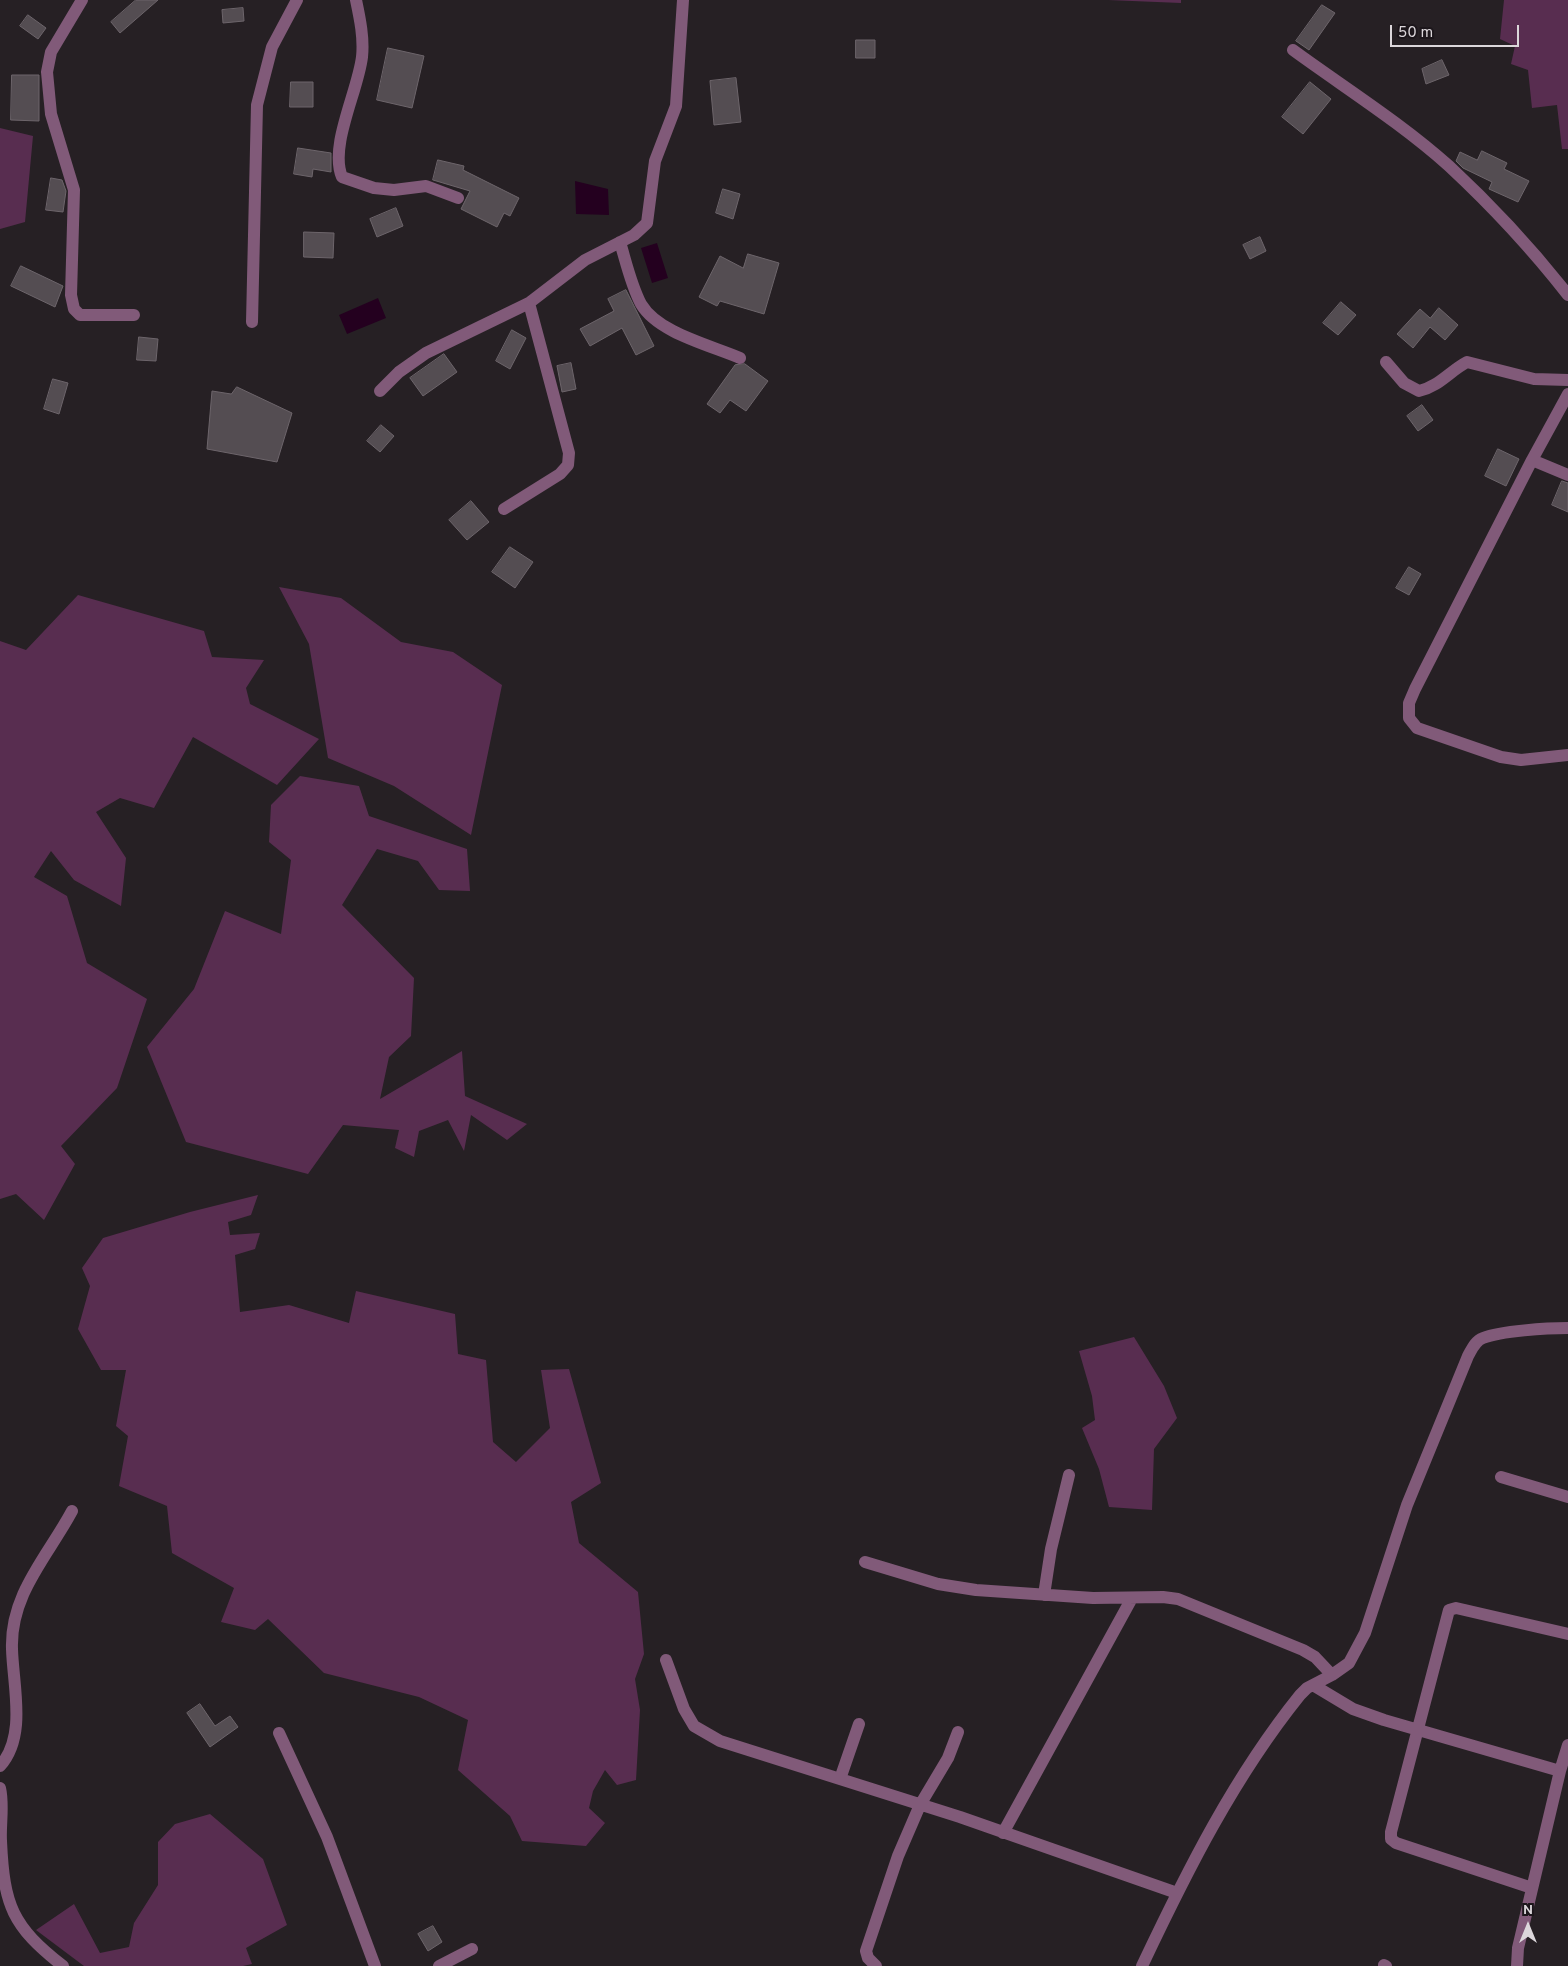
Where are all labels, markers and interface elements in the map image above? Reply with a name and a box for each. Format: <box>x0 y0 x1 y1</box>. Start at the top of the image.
scale bar <box>1393 15 1522 47</box>
text: 50 m <box>1398 24 1433 43</box>
north arrow <box>1503 1901 1553 1951</box>
text: N <box>1523 1902 1533 1919</box>

